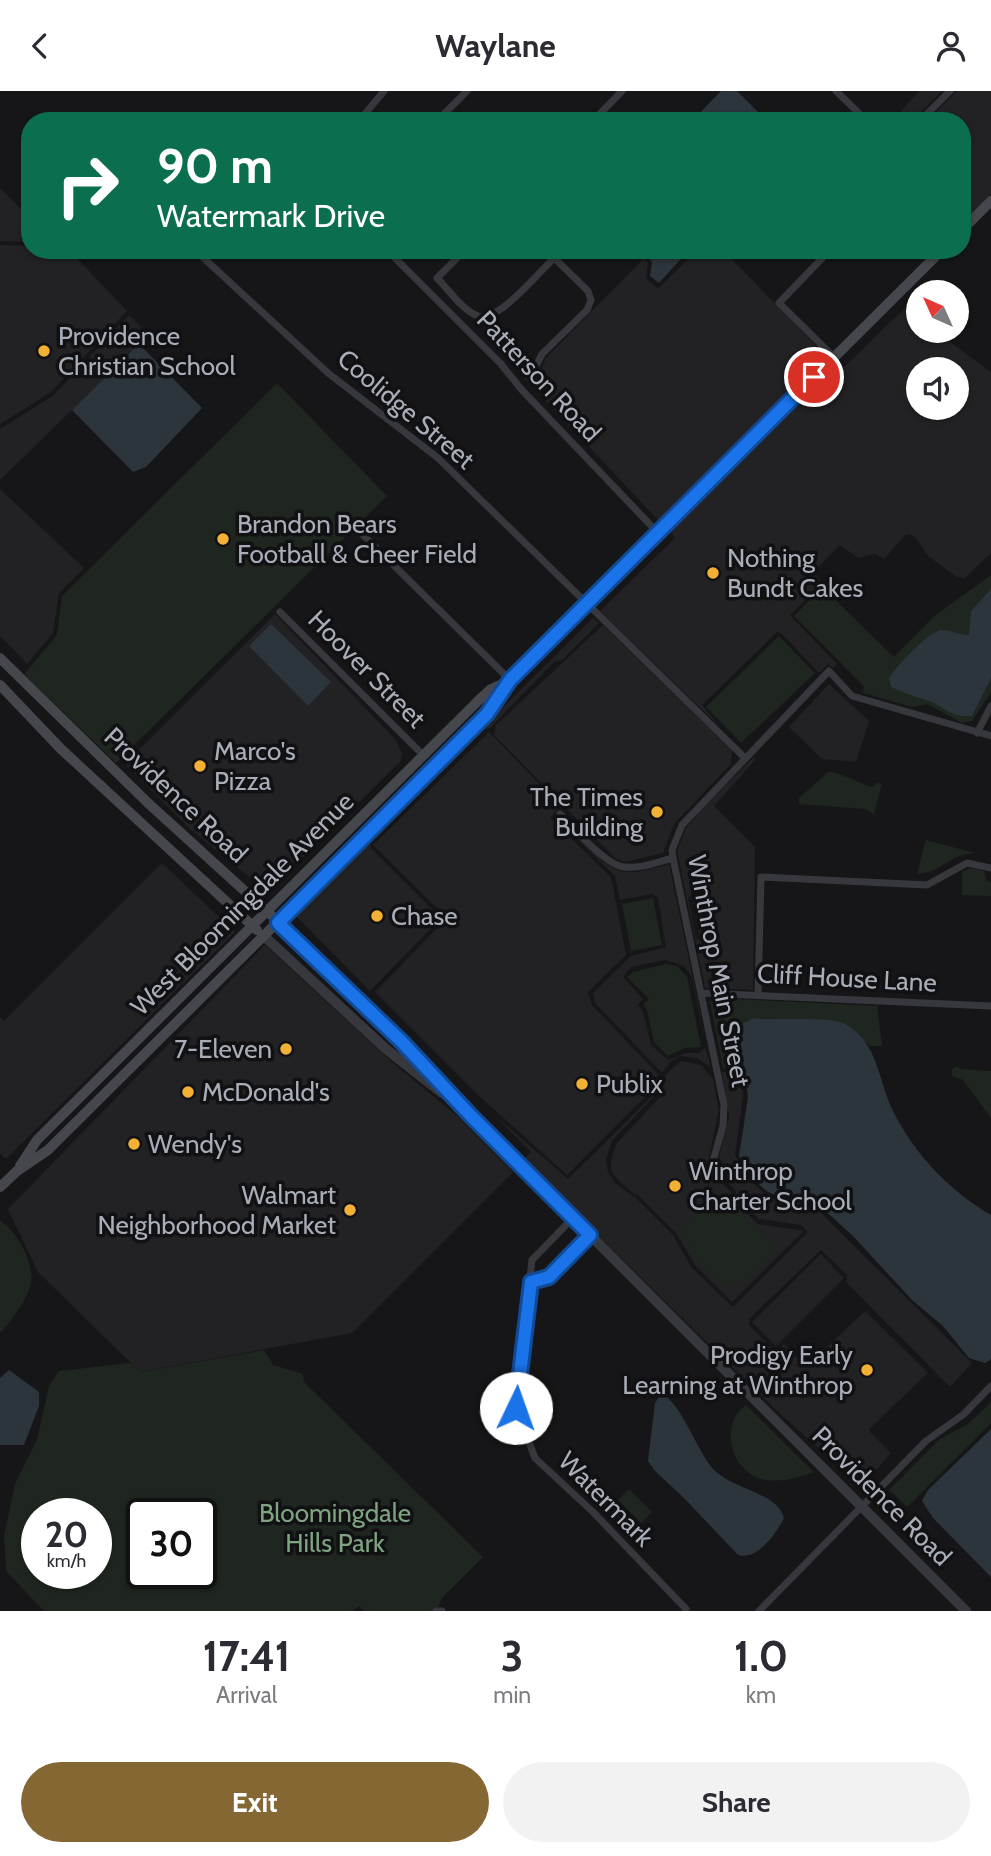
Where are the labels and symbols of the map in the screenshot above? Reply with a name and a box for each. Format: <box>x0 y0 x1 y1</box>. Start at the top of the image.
north arrow <box>906 280 970 343</box>
street label: Patterson Road <box>470 304 608 448</box>
place label: Providence Christian School <box>58 320 236 382</box>
street label: Coolidge Street <box>331 342 481 476</box>
marker: Providence Christian School <box>36 343 52 359</box>
pin <box>784 347 844 407</box>
place label: Brandon Bears Football & Cheer Field <box>237 508 477 570</box>
marker: Brandon Bears Football & Cheer Field <box>215 531 231 547</box>
place label: Nothing Bundt Cakes <box>727 542 863 604</box>
marker: Nothing Bundt Cakes <box>705 565 721 581</box>
street label: Hoover Street <box>302 604 433 735</box>
street label: Providence Road <box>98 720 254 870</box>
place label: Marco's Pizza <box>214 735 296 797</box>
marker: Marco's Pizza <box>192 758 208 774</box>
place label: The Times Building <box>530 781 644 843</box>
street label: West Bloomingdale Avenue <box>124 786 360 1022</box>
marker: The Times Building <box>649 804 665 820</box>
street label: Winthrop Main Street <box>681 852 757 1090</box>
place label: Chase <box>391 900 458 932</box>
marker: Chase <box>369 908 385 924</box>
street label: Cliff House Lane <box>756 957 938 999</box>
place label: 7-Eleven <box>174 1033 272 1065</box>
marker: 7-Eleven <box>278 1041 294 1057</box>
place label: Publix <box>596 1068 663 1100</box>
place label: McDonald's <box>202 1076 330 1108</box>
marker: Publix <box>574 1076 590 1092</box>
marker: McDonald's <box>180 1084 196 1100</box>
place label: Wendy's <box>148 1128 242 1160</box>
marker: Wendy's <box>126 1136 142 1152</box>
place label: Winthrop Charter School <box>689 1155 852 1217</box>
marker: Winthrop Charter School <box>667 1178 683 1194</box>
place label: Walmart Neighborhood Market <box>97 1179 336 1241</box>
marker: Walmart Neighborhood Market <box>342 1202 358 1218</box>
place label: Prodigy Early Learning at Winthrop <box>622 1339 853 1401</box>
marker: Prodigy Early Learning at Winthrop <box>859 1362 875 1378</box>
position arrow <box>479 1371 553 1445</box>
street label: Providence Road <box>805 1419 959 1573</box>
street label: Watermark <box>552 1445 660 1553</box>
park label: Bloomingdale Hills Park <box>259 1497 411 1559</box>
speed limit sign: 30 <box>126 1498 217 1589</box>

